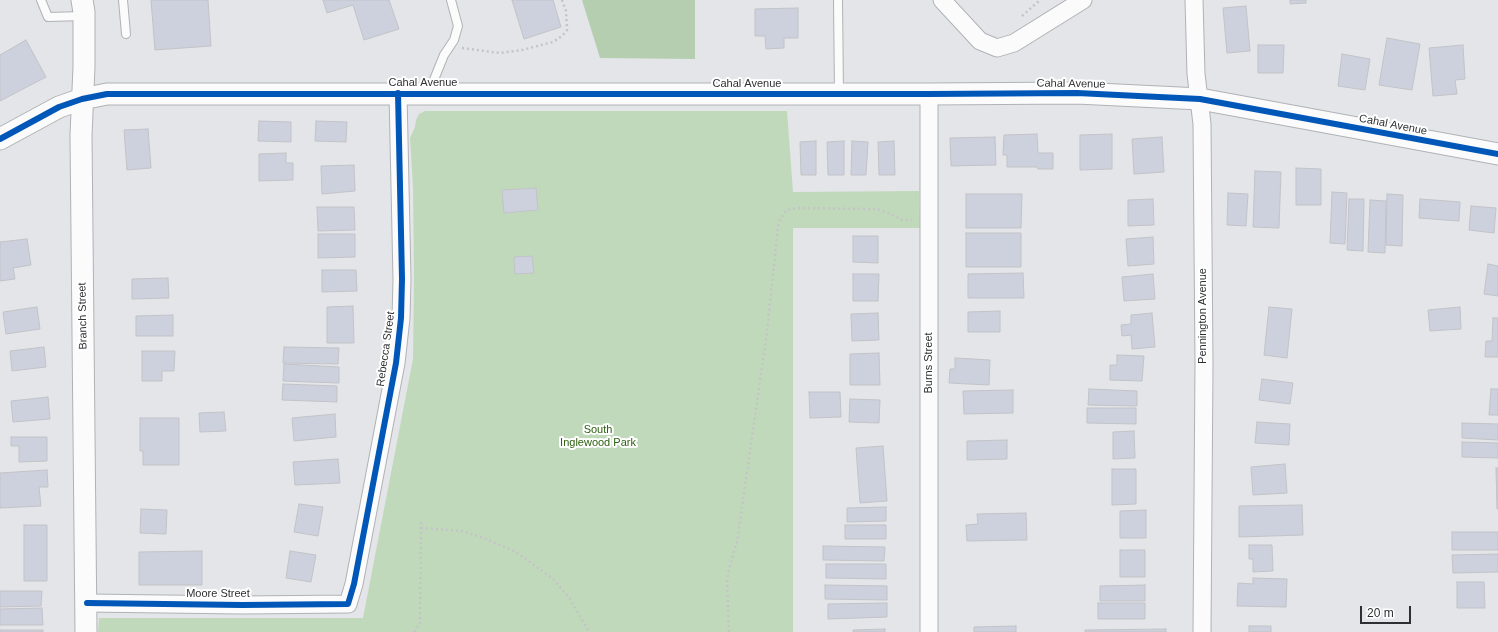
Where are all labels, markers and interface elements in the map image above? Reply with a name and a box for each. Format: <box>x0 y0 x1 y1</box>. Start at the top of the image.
street label: Cahal Avenue <box>389 76 457 90</box>
street label: Cahal Avenue <box>713 77 781 91</box>
street label: Cahal Avenue <box>1036 77 1106 91</box>
street label: Cahal Avenue <box>1358 112 1428 138</box>
street label: Pennington Avenue <box>1196 268 1210 364</box>
street label: Branch Street <box>76 282 90 350</box>
street label: Rebecca Street <box>374 311 398 387</box>
street label: Burns Street <box>922 332 936 394</box>
park label: South Inglewood Park <box>560 423 636 449</box>
street label: Moore Street <box>186 587 250 601</box>
scale bar <box>1362 598 1413 624</box>
text: 20 m <box>1367 606 1394 620</box>

